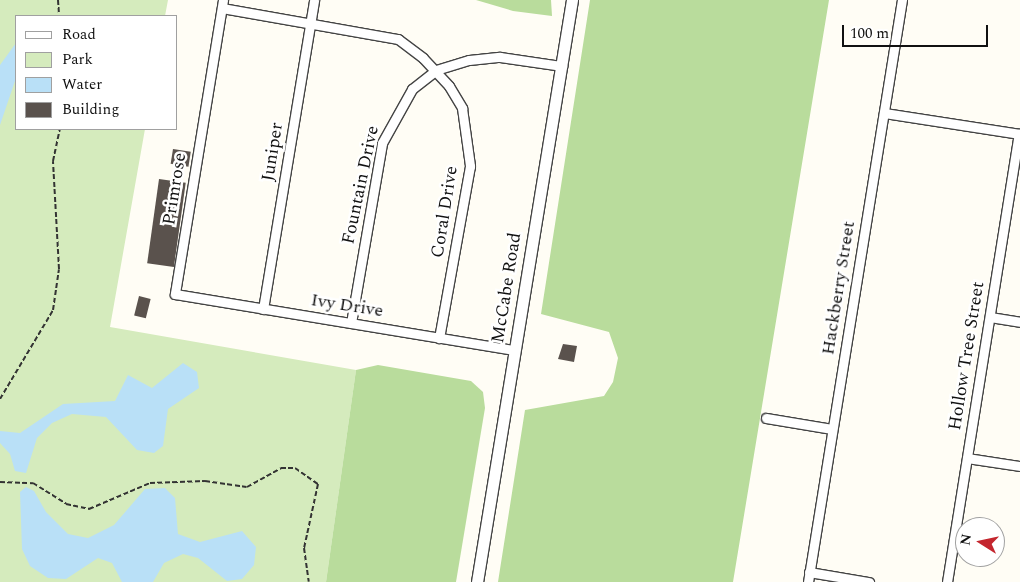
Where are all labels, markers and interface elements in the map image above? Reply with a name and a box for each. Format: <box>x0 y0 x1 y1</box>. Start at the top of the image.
legend <box>15 15 178 130</box>
scale bar <box>845 15 991 47</box>
text: 100 m <box>850 22 889 45</box>
text: Road <box>62 23 96 46</box>
text: Park <box>62 48 93 71</box>
text: Water <box>62 73 102 96</box>
text: Building <box>62 98 119 121</box>
street label: Juniper <box>258 121 288 183</box>
street label: Fountain Drive <box>338 124 384 246</box>
street label: Primrose <box>159 151 191 227</box>
street label: Coral Drive <box>427 165 463 259</box>
street label: Hackberry Street <box>818 220 860 356</box>
street label: McCabe Road <box>488 231 526 345</box>
street label: Hollow Tree Street <box>945 280 989 432</box>
street label: Ivy Drive <box>309 290 385 322</box>
north arrow <box>955 517 1005 567</box>
text: N <box>954 532 977 547</box>

